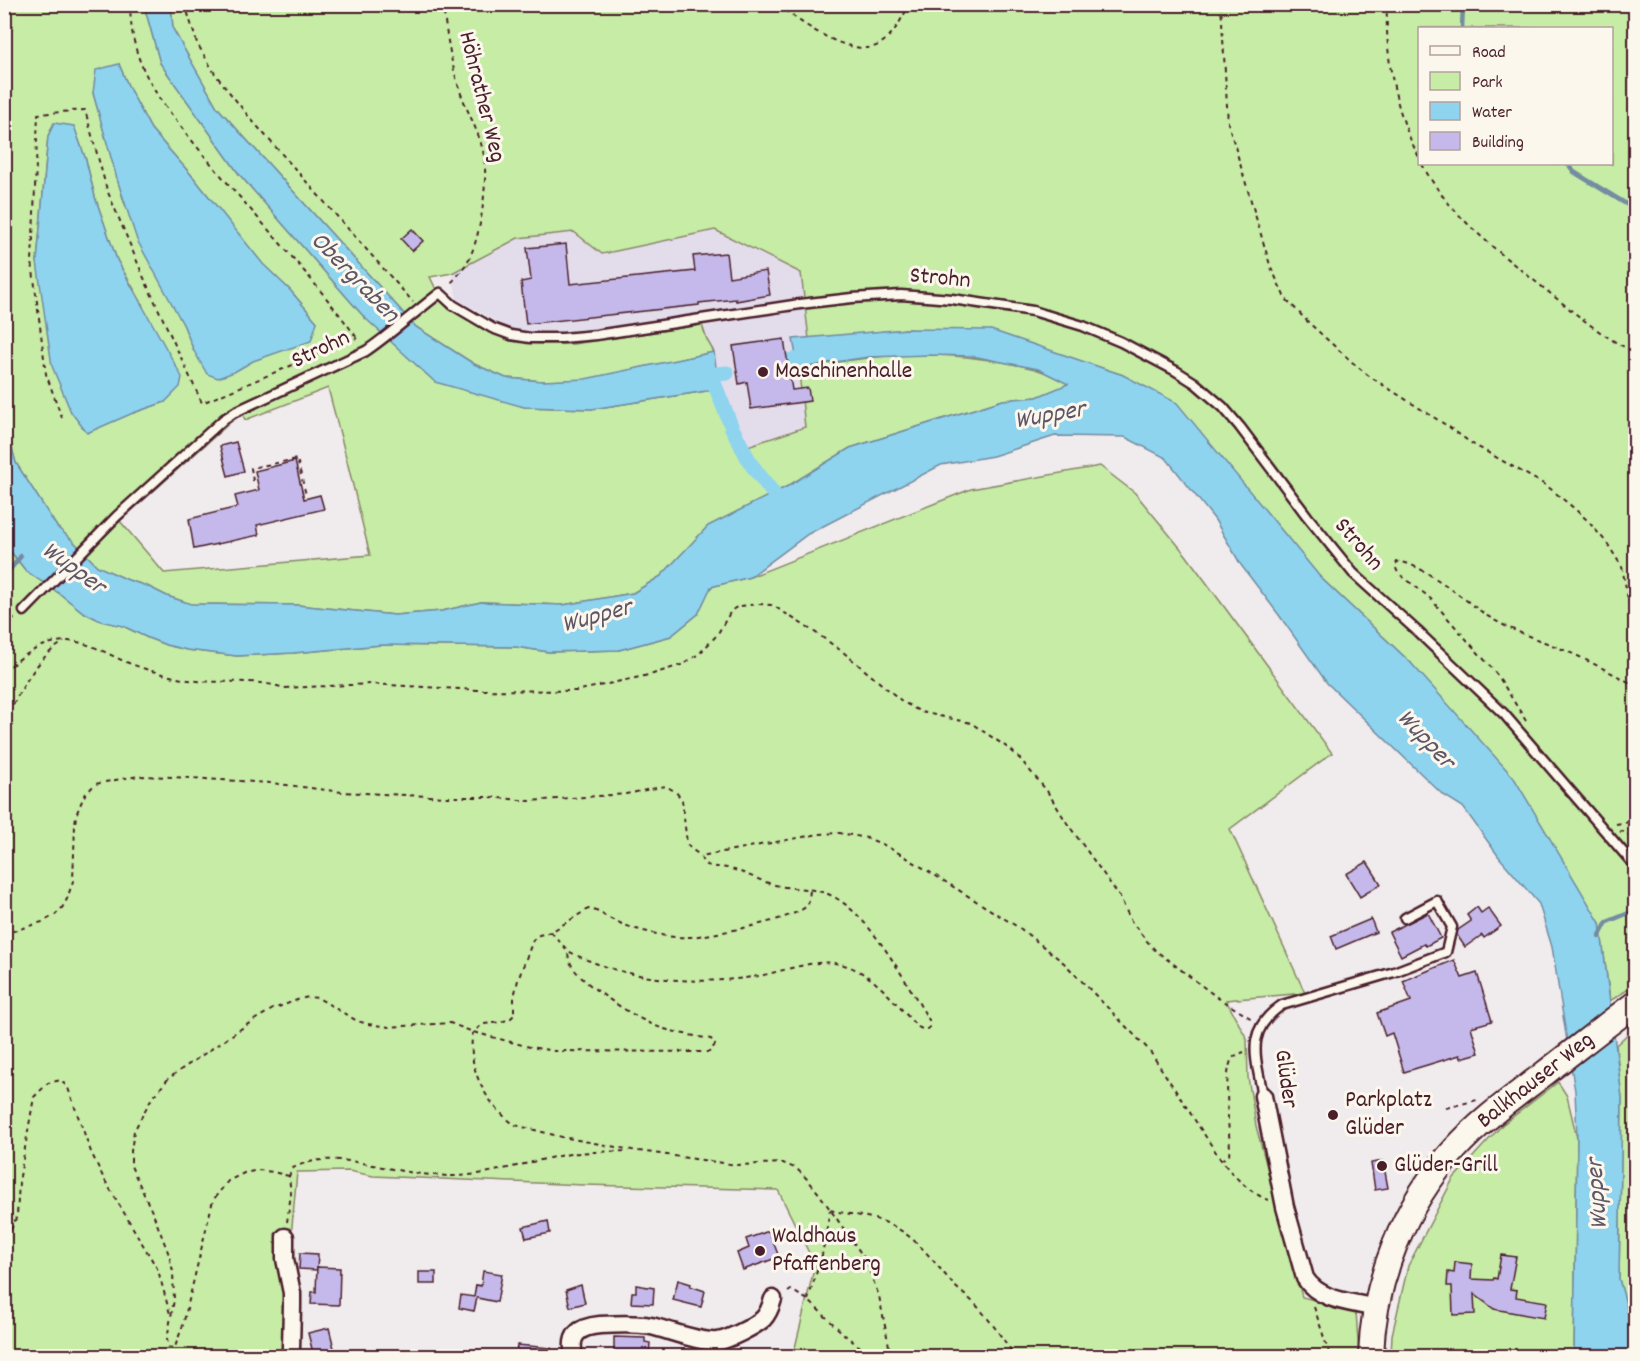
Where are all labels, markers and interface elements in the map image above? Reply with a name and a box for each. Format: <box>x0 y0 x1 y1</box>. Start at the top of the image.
legend <box>1418 27 1613 165</box>
street label: Höhrather Weg <box>448 28 514 166</box>
text: Road <box>1472 41 1506 66</box>
text: Park <box>1472 71 1503 96</box>
text: Water <box>1472 101 1512 126</box>
text: Building <box>1472 131 1524 156</box>
water label: Obergraben <box>301 224 408 333</box>
street label: Strohn <box>908 259 972 299</box>
street label: Strohn <box>286 322 356 378</box>
place label: Maschinenhalle <box>775 355 912 389</box>
marker: Maschinenhalle <box>756 365 770 379</box>
water label: Wupper <box>1012 391 1092 440</box>
street label: Strohn <box>1325 511 1391 579</box>
water label: Wupper <box>33 533 115 607</box>
water label: Wupper <box>558 589 639 644</box>
water label: Wupper <box>1387 701 1465 781</box>
street label: Balkhauser Weg <box>1470 1024 1602 1138</box>
street label: Glüder <box>1264 1047 1306 1111</box>
place label: Parkplatz Glüder <box>1345 1084 1432 1146</box>
marker: Parkplatz Glüder <box>1326 1108 1340 1122</box>
place label: Glüder-Grill <box>1394 1149 1498 1183</box>
water label: Wupper <box>1577 1154 1619 1231</box>
marker: Glüder-Grill <box>1375 1159 1389 1173</box>
place label: Waldhaus Pfaffenberg <box>772 1220 881 1282</box>
marker: Waldhaus Pfaffenberg <box>753 1244 767 1258</box>

